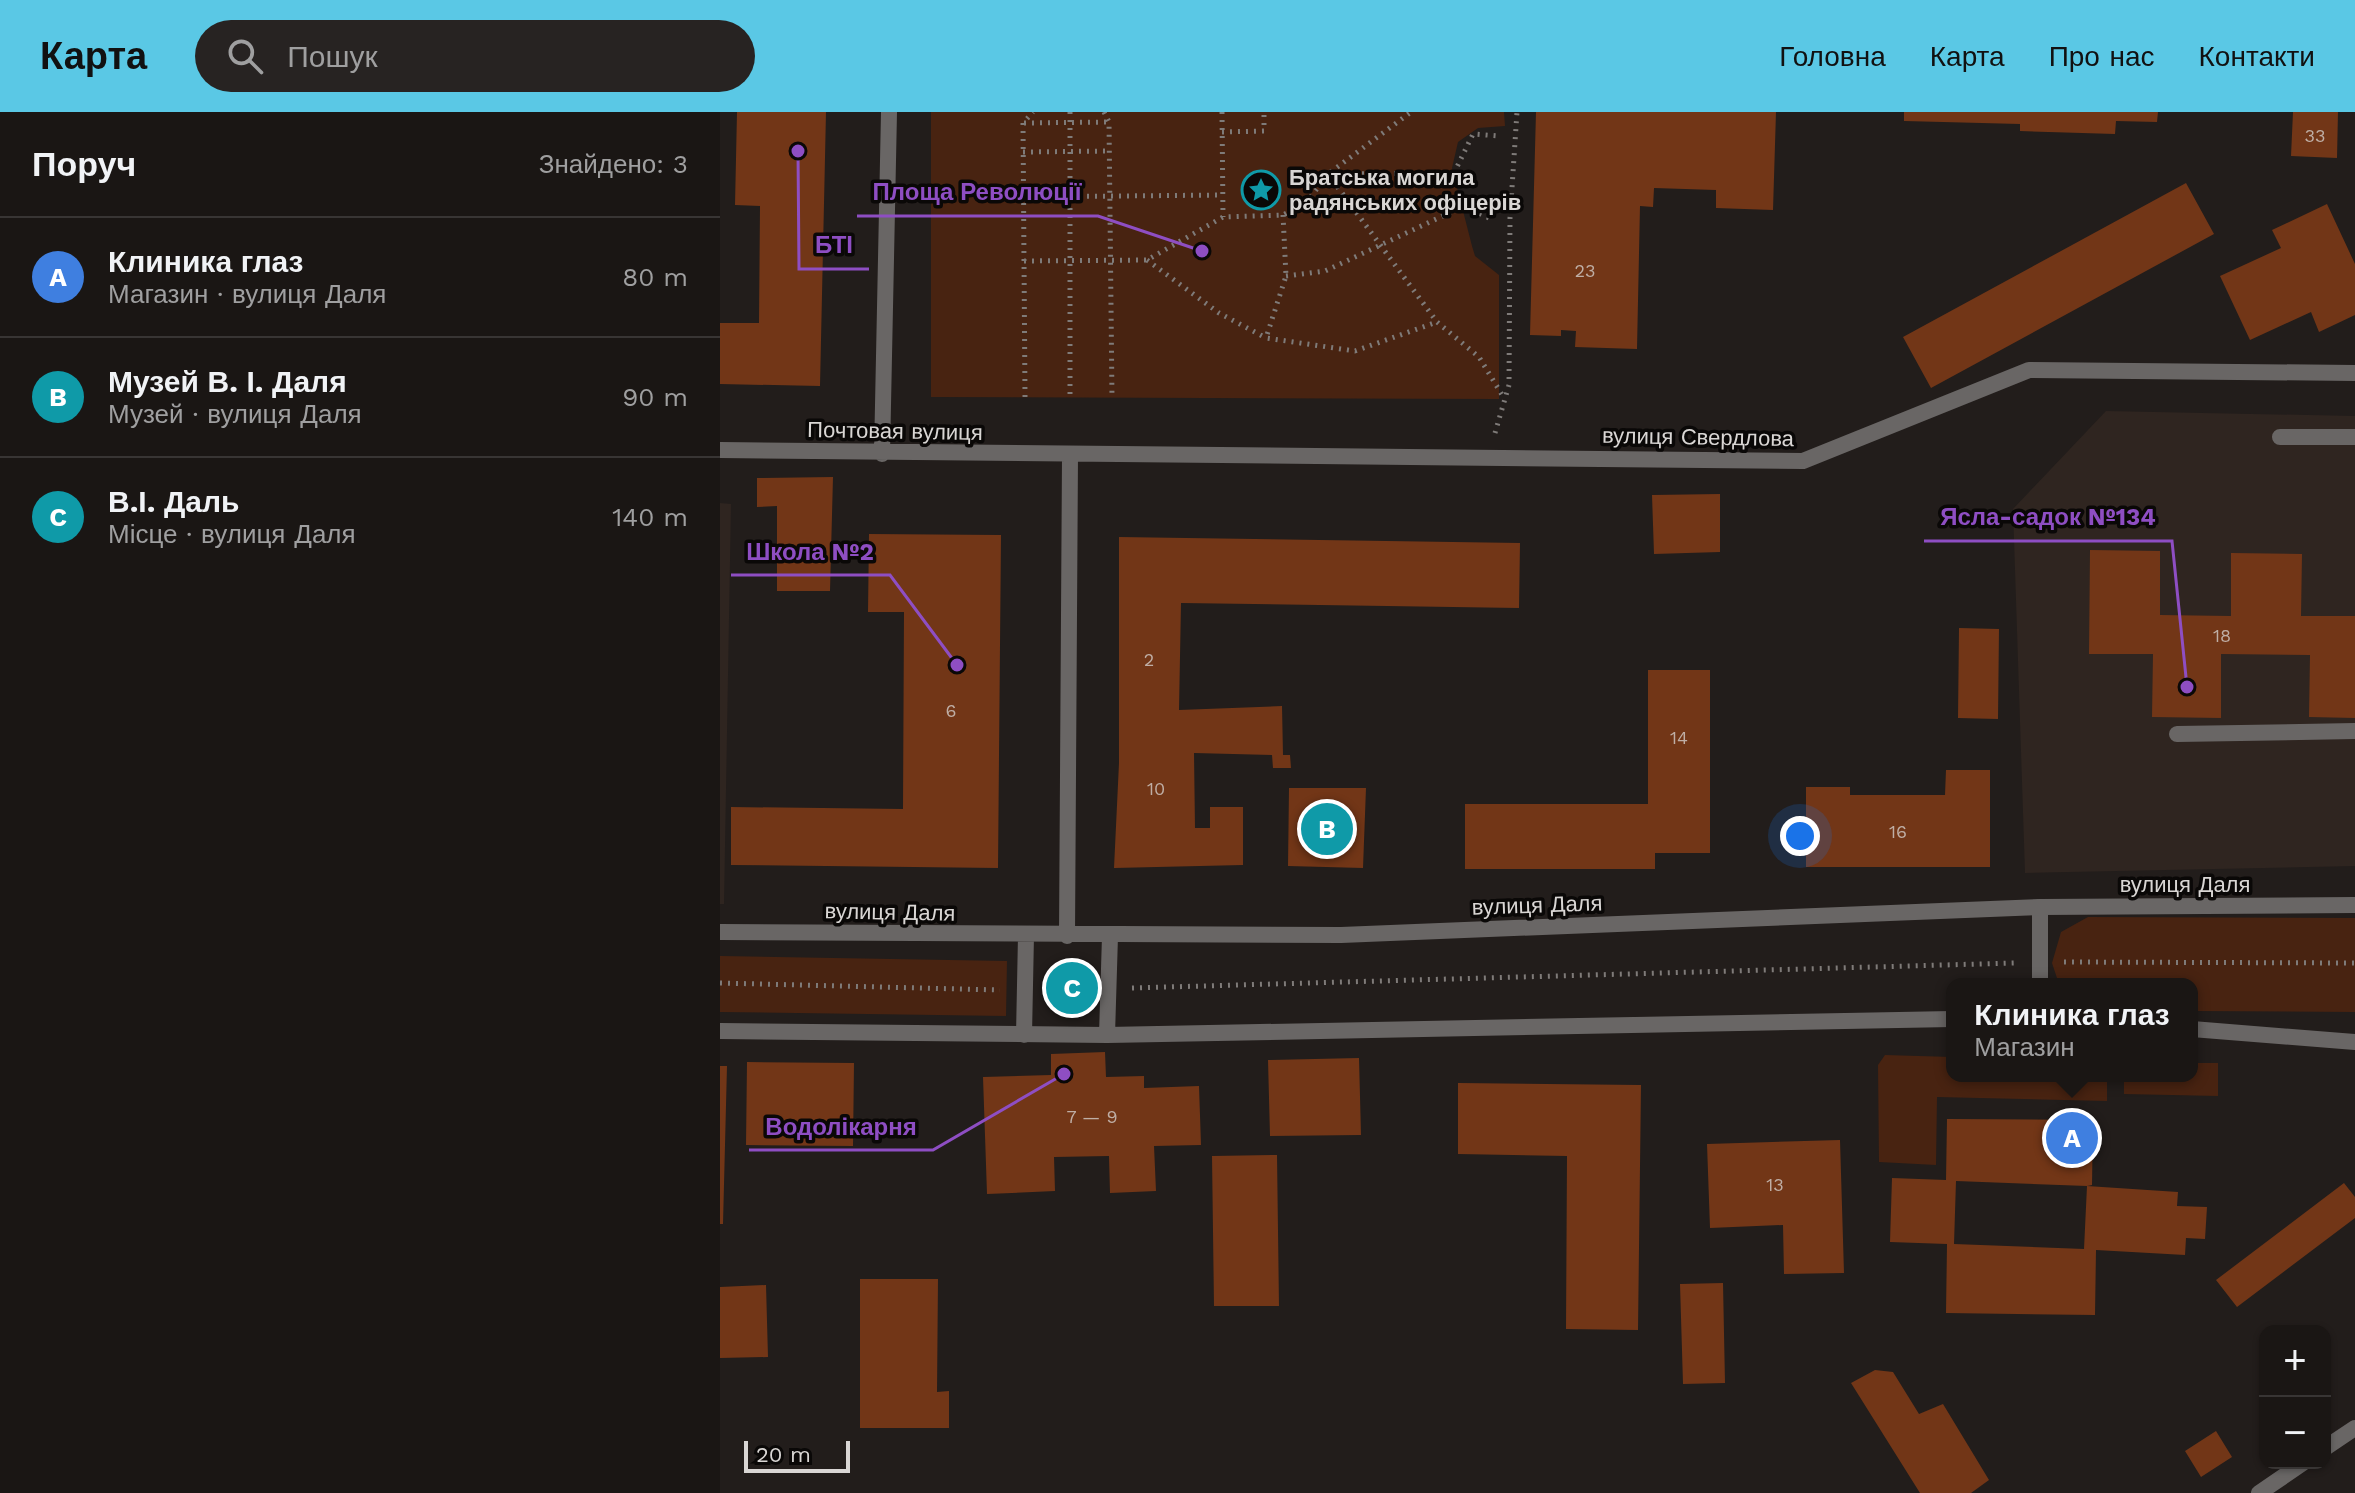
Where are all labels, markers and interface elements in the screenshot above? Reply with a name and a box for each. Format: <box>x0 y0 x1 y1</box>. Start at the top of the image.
search box <box>195 20 755 92</box>
text: Карта <box>40 34 147 78</box>
icon: search <box>223 34 267 78</box>
text: Пошук <box>287 39 378 74</box>
text: Головна <box>1779 40 1886 73</box>
text: Карта <box>1930 40 2005 73</box>
text: Про нас <box>2049 40 2155 73</box>
text: Контакти <box>2199 40 2315 73</box>
house number: 33 <box>2305 125 2326 146</box>
text: Поруч <box>32 144 136 184</box>
text: Знайдено: 3 <box>539 149 688 179</box>
place label: Братська могила радянських офіцерів <box>1289 165 1521 215</box>
callout: Площа Революції <box>857 168 1098 216</box>
place icon: Братська могила радянських офіцерів <box>1240 169 1282 211</box>
text: Площа Революції <box>873 178 1083 206</box>
callout: БТІ <box>799 221 869 269</box>
text: БТІ <box>815 231 853 259</box>
text: Клиника глаз <box>108 244 303 279</box>
house number: 23 <box>1575 260 1596 281</box>
text: A <box>49 262 67 292</box>
text: 80 m <box>622 262 688 292</box>
text: Магазин · вулиця Даля <box>108 279 386 309</box>
text: Музей В. І. Даля <box>108 364 347 399</box>
text: B <box>49 382 67 412</box>
text: 90 m <box>622 382 688 412</box>
text: Музей · вулиця Даля <box>108 399 362 429</box>
street label: Почтовая вулиця <box>807 417 983 445</box>
street label: вулиця Свердлова <box>1602 423 1795 451</box>
text: В.І. Даль <box>108 484 240 519</box>
callout: Ясла-садок №134 <box>1924 493 2172 541</box>
text: C <box>49 502 67 532</box>
text: 140 m <box>612 502 688 532</box>
text: Ясла-садок №134 <box>1940 503 2156 531</box>
text: Місце · вулиця Даля <box>108 519 356 549</box>
callout: Школа №2 <box>731 527 890 575</box>
text: Школа №2 <box>746 538 874 566</box>
house number: 18 <box>2213 625 2231 646</box>
house number: 2 <box>1144 649 1154 670</box>
house number: 6 <box>946 700 956 721</box>
house number: 14 <box>1670 727 1688 748</box>
house number: 10 <box>1147 778 1165 799</box>
pin: B <box>1301 799 1353 859</box>
your location <box>1780 816 1820 856</box>
house number: 16 <box>1889 821 1907 842</box>
street label: вулиця Даля <box>2120 872 2250 897</box>
street label: вулиця Даля <box>1471 890 1603 920</box>
street label: вулиця Даля <box>824 898 956 926</box>
pin: C <box>1046 958 1098 1018</box>
popup <box>1946 978 2198 1082</box>
text: Клиника глаз <box>1974 997 2170 1032</box>
text: Магазин <box>1974 1032 2075 1062</box>
callout: Водолікарня <box>749 1102 933 1150</box>
house number: 7 — 9 <box>1066 1106 1118 1127</box>
pin: A <box>2046 1108 2098 1168</box>
text: Водолікарня <box>765 1113 917 1141</box>
house number: 13 <box>1766 1174 1784 1195</box>
map controls <box>2259 1325 2331 1469</box>
button: + <box>2259 1325 2331 1397</box>
button: − <box>2259 1397 2331 1469</box>
scale bar <box>744 1437 850 1473</box>
text: 20 m <box>756 1442 811 1467</box>

